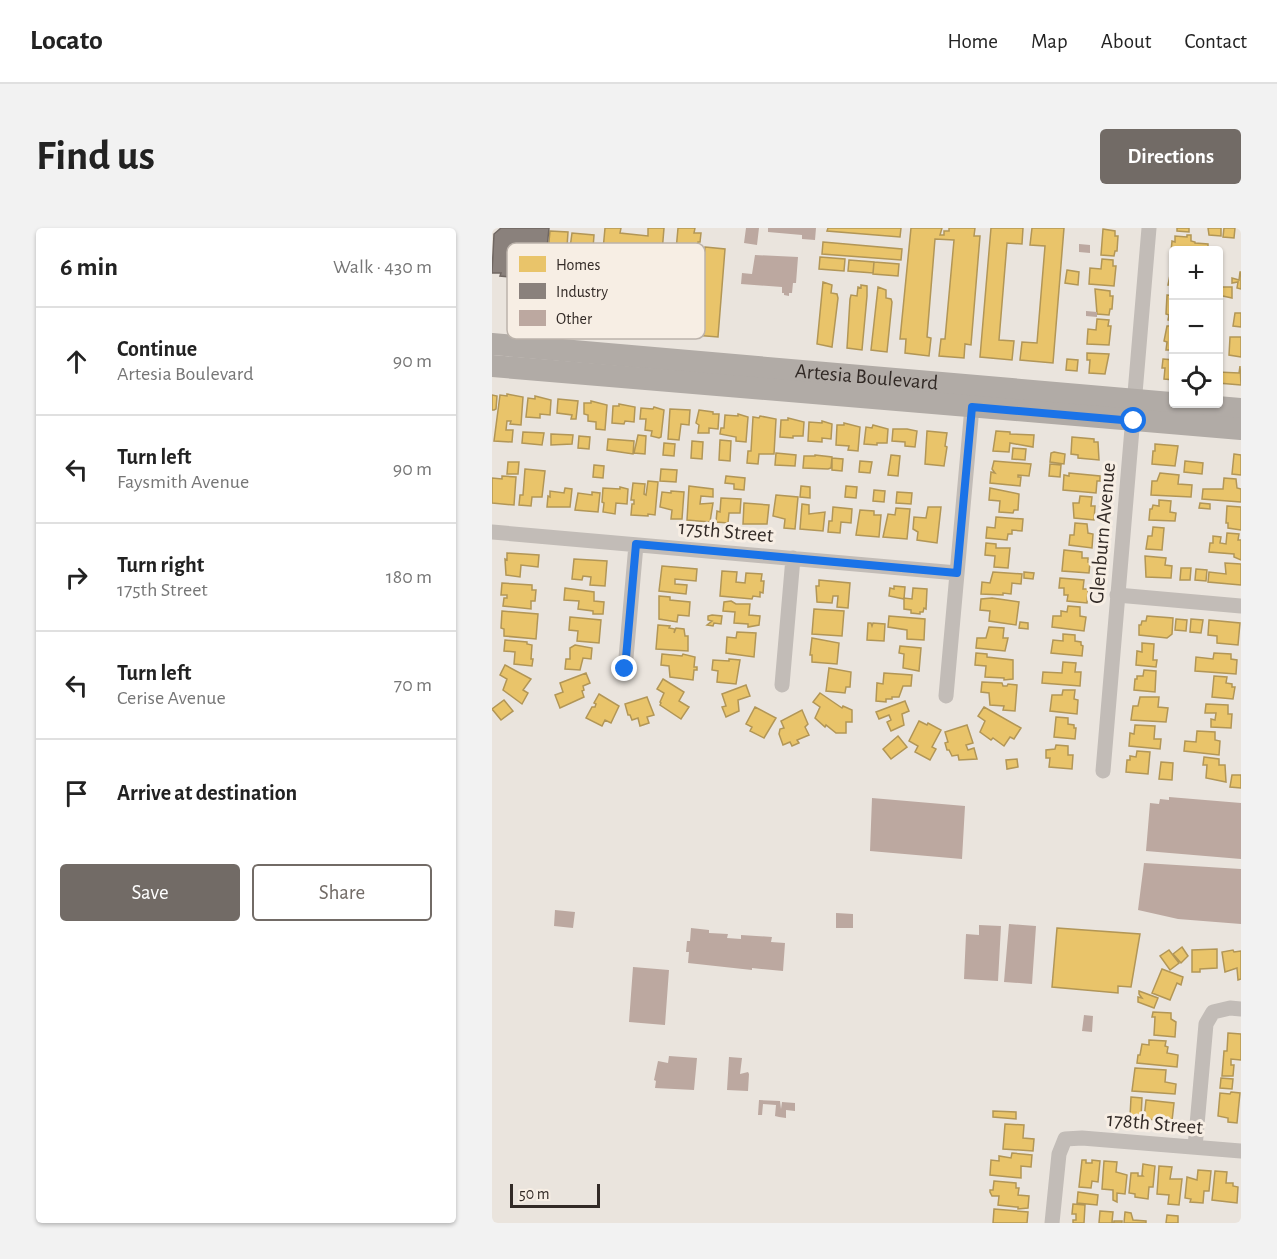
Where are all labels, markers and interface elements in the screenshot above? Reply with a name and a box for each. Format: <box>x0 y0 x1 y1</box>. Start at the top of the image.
text: Locato <box>30 27 103 55</box>
text: Home <box>947 31 998 52</box>
text: Map <box>1031 31 1068 52</box>
text: About <box>1101 31 1151 52</box>
text: Contact <box>1184 31 1247 52</box>
button: Directions <box>1100 129 1241 184</box>
text: Find us <box>36 135 155 177</box>
legend <box>507 243 705 339</box>
map controls <box>1169 246 1223 408</box>
button: + <box>1169 246 1223 300</box>
text: 6 min <box>60 254 118 280</box>
text: Walk · 430 m <box>333 257 432 277</box>
text: Homes <box>556 257 600 273</box>
text: Industry <box>556 284 608 301</box>
button: − <box>1169 300 1223 354</box>
text: Other <box>556 311 593 327</box>
text: Continue <box>117 338 197 360</box>
icon: ahead <box>60 345 93 378</box>
text: 90 m <box>393 351 432 371</box>
button: locate <box>1169 354 1223 408</box>
street label: Artesia Boulevard <box>794 360 939 394</box>
text: Artesia Boulevard <box>117 364 254 384</box>
route start <box>1120 407 1146 433</box>
text: Turn left <box>117 446 191 468</box>
icon: left <box>60 453 93 486</box>
text: 90 m <box>393 459 432 479</box>
street label: Glenburn Avenue <box>1086 462 1119 605</box>
text: Faysmith Avenue <box>117 472 249 492</box>
street label: 175th Street <box>678 517 775 546</box>
text: Turn right <box>117 554 204 576</box>
icon: right <box>60 561 93 594</box>
text: 180 m <box>386 567 432 587</box>
text: 175th Street <box>117 580 208 600</box>
route end <box>611 655 637 681</box>
text: Turn left <box>117 662 191 684</box>
icon: left <box>60 669 93 702</box>
text: 70 m <box>394 675 432 695</box>
text: Cerise Avenue <box>117 688 226 708</box>
icon: arrive <box>60 777 93 810</box>
text: Arrive at destination <box>117 782 297 804</box>
button: Save <box>60 864 240 921</box>
button: Share <box>252 864 432 921</box>
street label: 178th Street <box>1106 1109 1204 1138</box>
scale bar <box>510 1181 600 1208</box>
text: 50 m <box>519 1186 550 1202</box>

